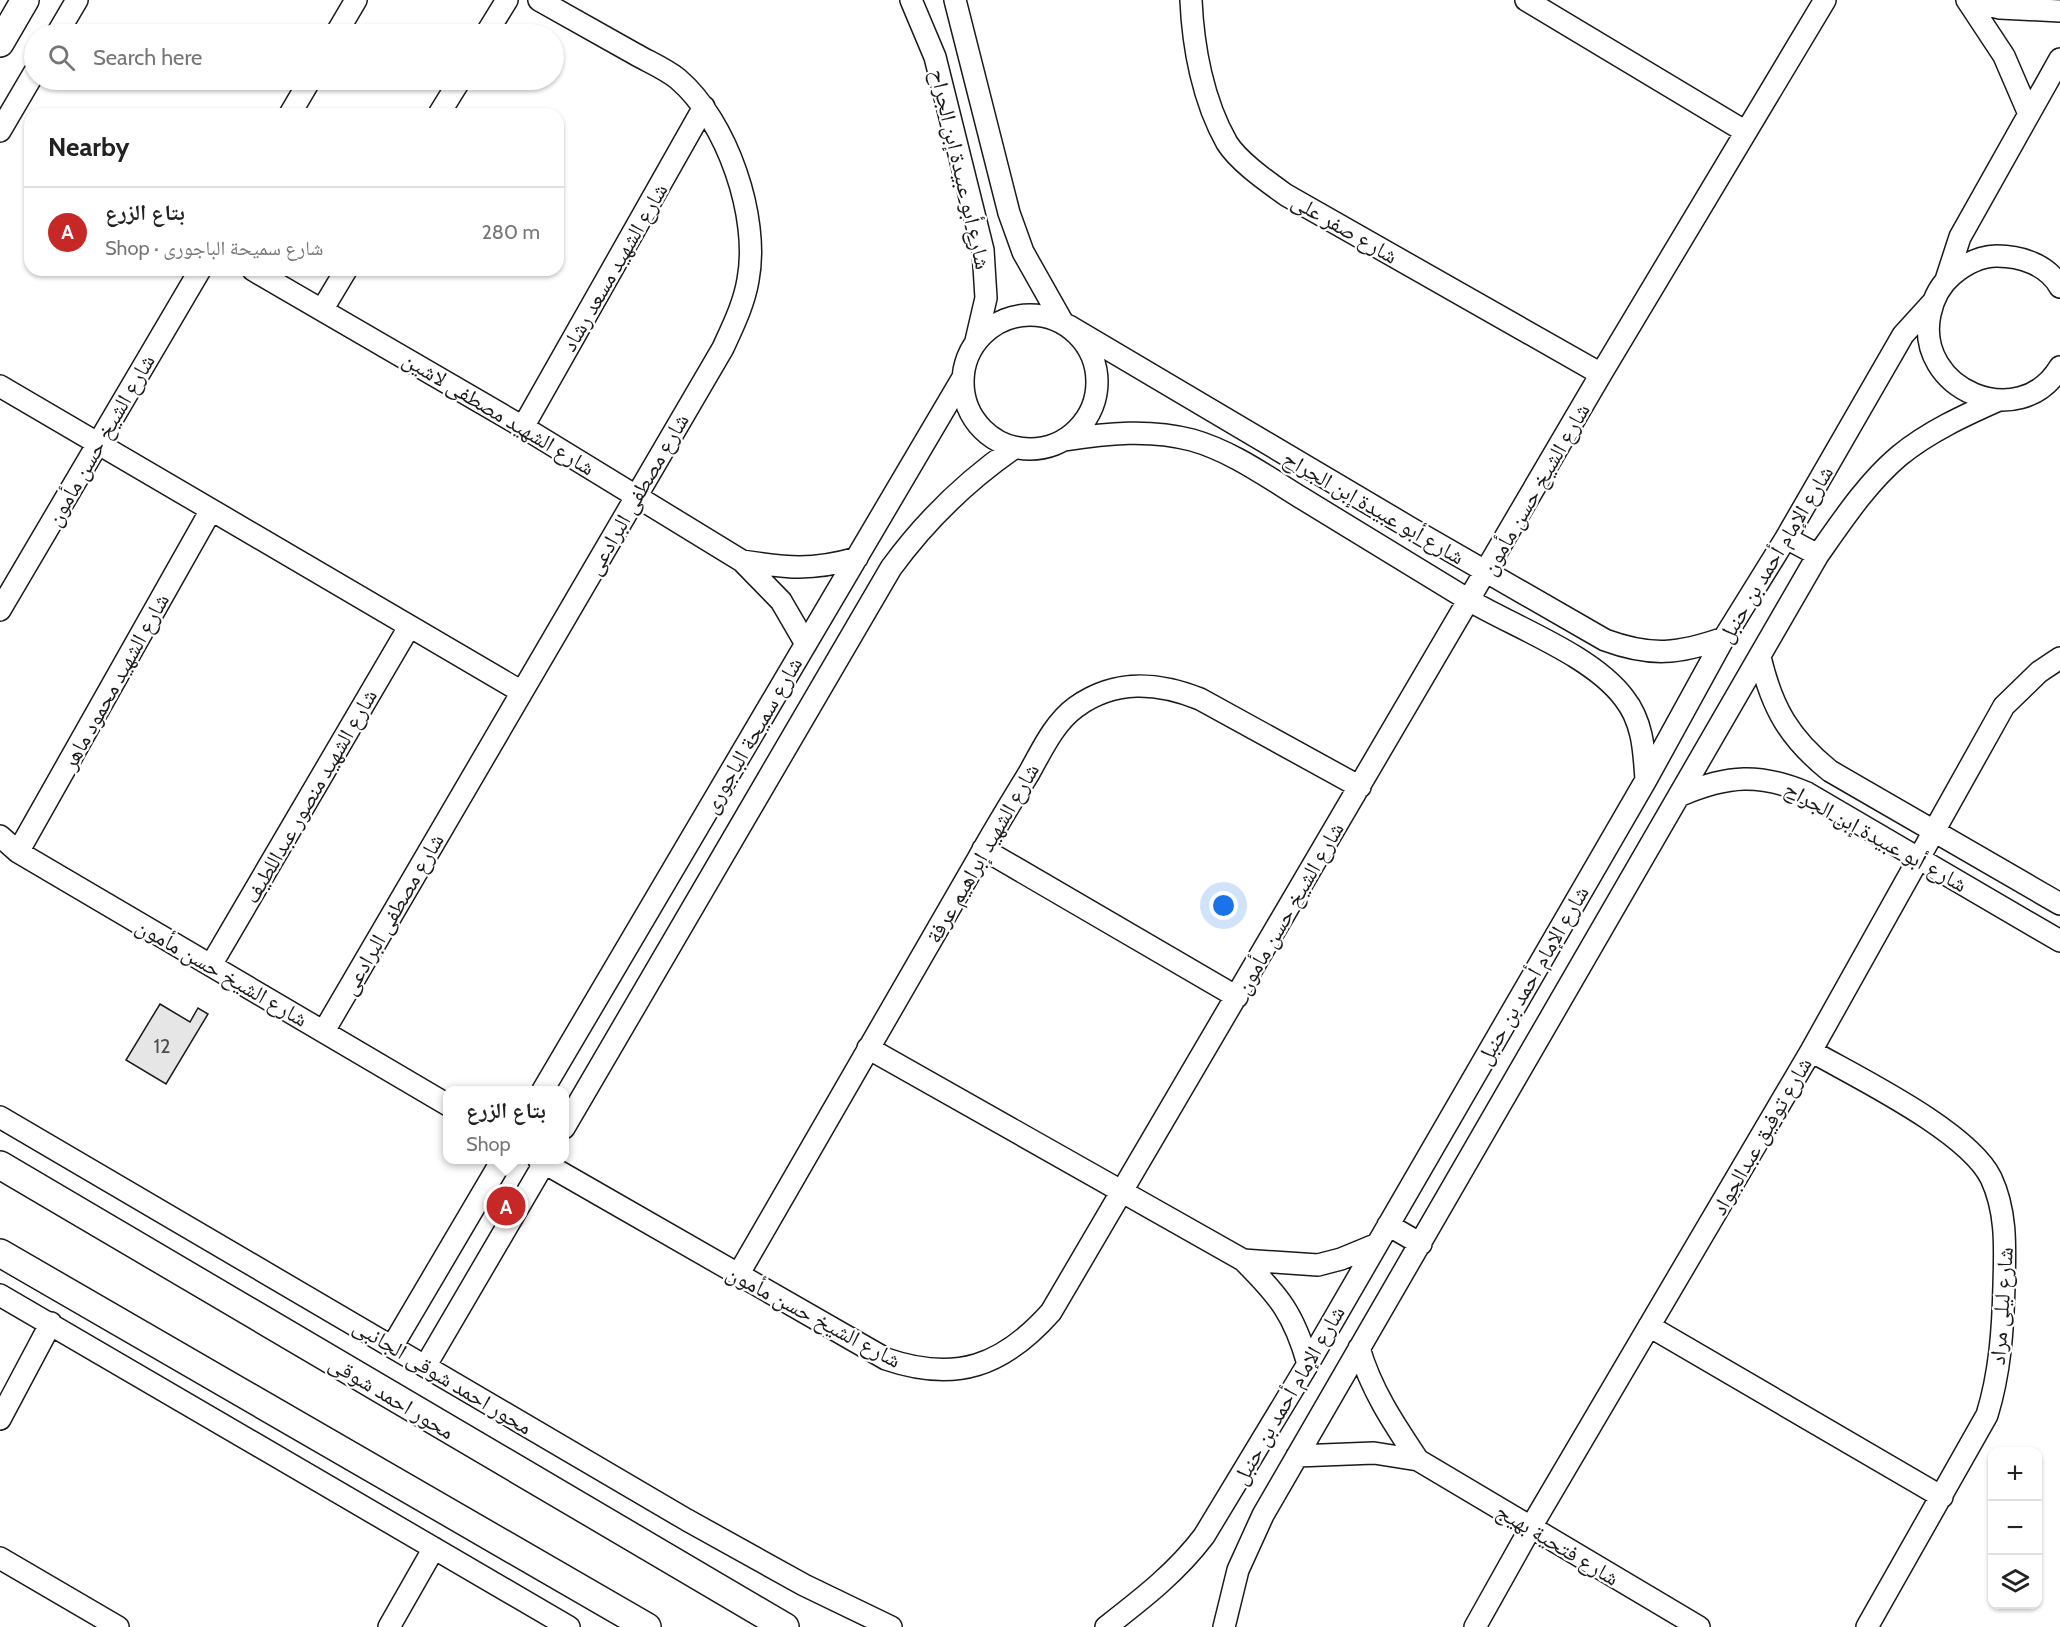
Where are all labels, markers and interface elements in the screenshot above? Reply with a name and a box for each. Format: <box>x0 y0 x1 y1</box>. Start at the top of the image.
search box <box>24 24 564 90</box>
icon: search <box>45 41 78 74</box>
text: Search here <box>93 44 202 71</box>
street label: شارع أبو عبيدة إبن الجراح <box>923 66 997 272</box>
text: Nearby <box>48 131 129 163</box>
street label: شارع الشهيد مسعد رشاد <box>555 178 674 356</box>
street label: شارع صفر على <box>1287 187 1403 270</box>
text: بتاع الزرع <box>105 199 185 226</box>
text: A <box>61 220 74 244</box>
text: 280 m <box>481 220 540 244</box>
text: Shop · شارع سميحة الباجورى <box>105 236 323 260</box>
street label: شارع الشهيد مصطفى لاشين <box>398 345 600 481</box>
street label: شارع الشيخ حسن مأمون <box>40 349 161 531</box>
street label: شارع الشيخ حسن مأمون <box>1475 398 1596 580</box>
street label: شارع مصطفى البرادعى <box>580 409 695 580</box>
street label: شارع أبو عبيدة إبن الجراح <box>1278 445 1469 571</box>
street label: شارع الإمام أحمد بن حنبل <box>1712 461 1840 648</box>
street label: شارع الشهيد محمود ماهر <box>55 589 175 775</box>
street label: شارع سميحة الباجورى <box>697 652 808 818</box>
street label: شارع الشهيد منصور عبداللطيف <box>238 684 383 908</box>
street label: شارع الشهيد إبراهيم عرفة <box>920 759 1046 949</box>
street label: شارع أبو عبيدة إبن الجراح <box>1779 775 1972 899</box>
street label: شارع الشيخ حسن مأمون <box>1229 817 1350 999</box>
street label: شارع مصطفى البرادعى <box>335 829 450 1000</box>
street label: شارع الإمام أحمد بن حنبل <box>1470 881 1596 1070</box>
your location <box>1209 891 1238 920</box>
street label: شارع الشيخ حسن مأمون <box>131 912 313 1033</box>
house number: 12 <box>154 1034 171 1058</box>
street label: شارع توفيق عبدالجواد <box>1705 1052 1818 1220</box>
popup <box>443 1086 569 1164</box>
text: بتاع الزرع <box>466 1097 546 1124</box>
text: Shop <box>466 1132 511 1156</box>
pin: A <box>486 1184 526 1228</box>
street label: شارع ليلى مراد <box>1984 1246 2019 1366</box>
street label: شارع الشيخ حسن مأمون <box>722 1259 906 1374</box>
street label: شارع الإمام أحمد بن حنبل <box>1226 1301 1352 1490</box>
street label: محور احمد شوقى الجانبى <box>349 1312 537 1440</box>
street label: محور احمد شوقى <box>325 1349 459 1445</box>
map controls <box>1988 1447 2042 1609</box>
button: + <box>1988 1447 2042 1501</box>
street label: شارع فتحية بهيج <box>1491 1497 1624 1592</box>
button: − <box>1988 1501 2042 1555</box>
button: layers <box>1988 1555 2042 1609</box>

